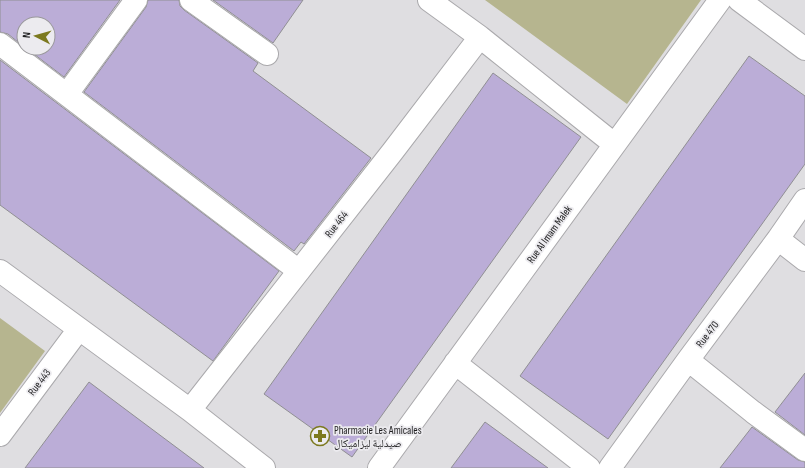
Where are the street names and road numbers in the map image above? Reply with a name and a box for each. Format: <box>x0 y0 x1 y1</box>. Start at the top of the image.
street label: Rue Al Imam Malek <box>524 202 575 266</box>
street label: Rue 464 <box>322 208 351 240</box>
street label: Rue 470 <box>693 318 722 350</box>
street label: Rue 443 <box>25 366 54 398</box>

